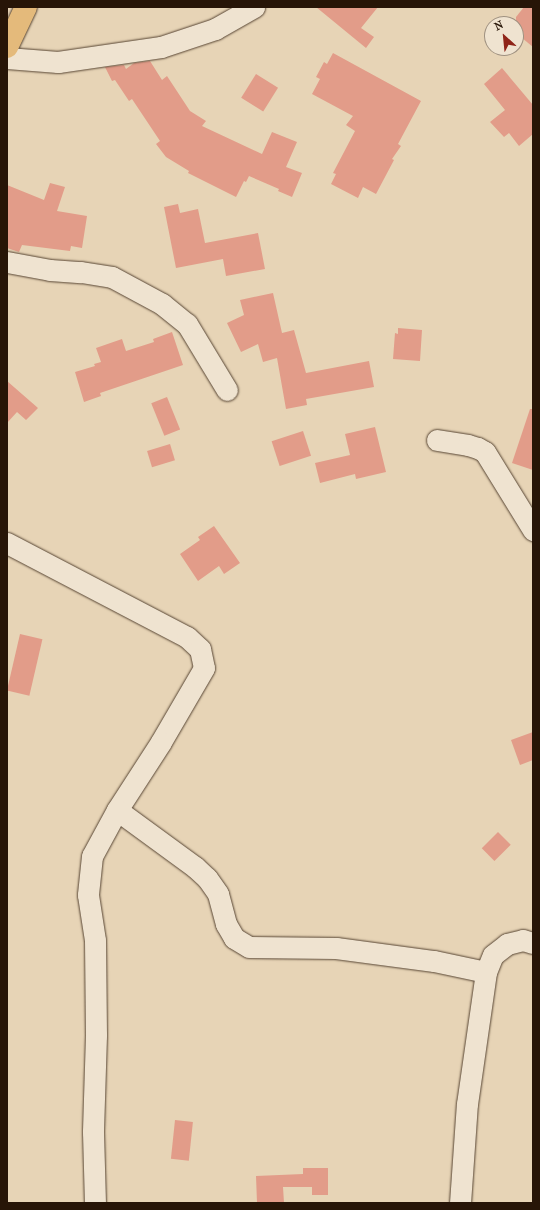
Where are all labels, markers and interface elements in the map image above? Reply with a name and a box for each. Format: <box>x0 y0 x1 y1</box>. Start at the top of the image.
north arrow <box>484 16 524 56</box>
text: N <box>492 18 505 33</box>

